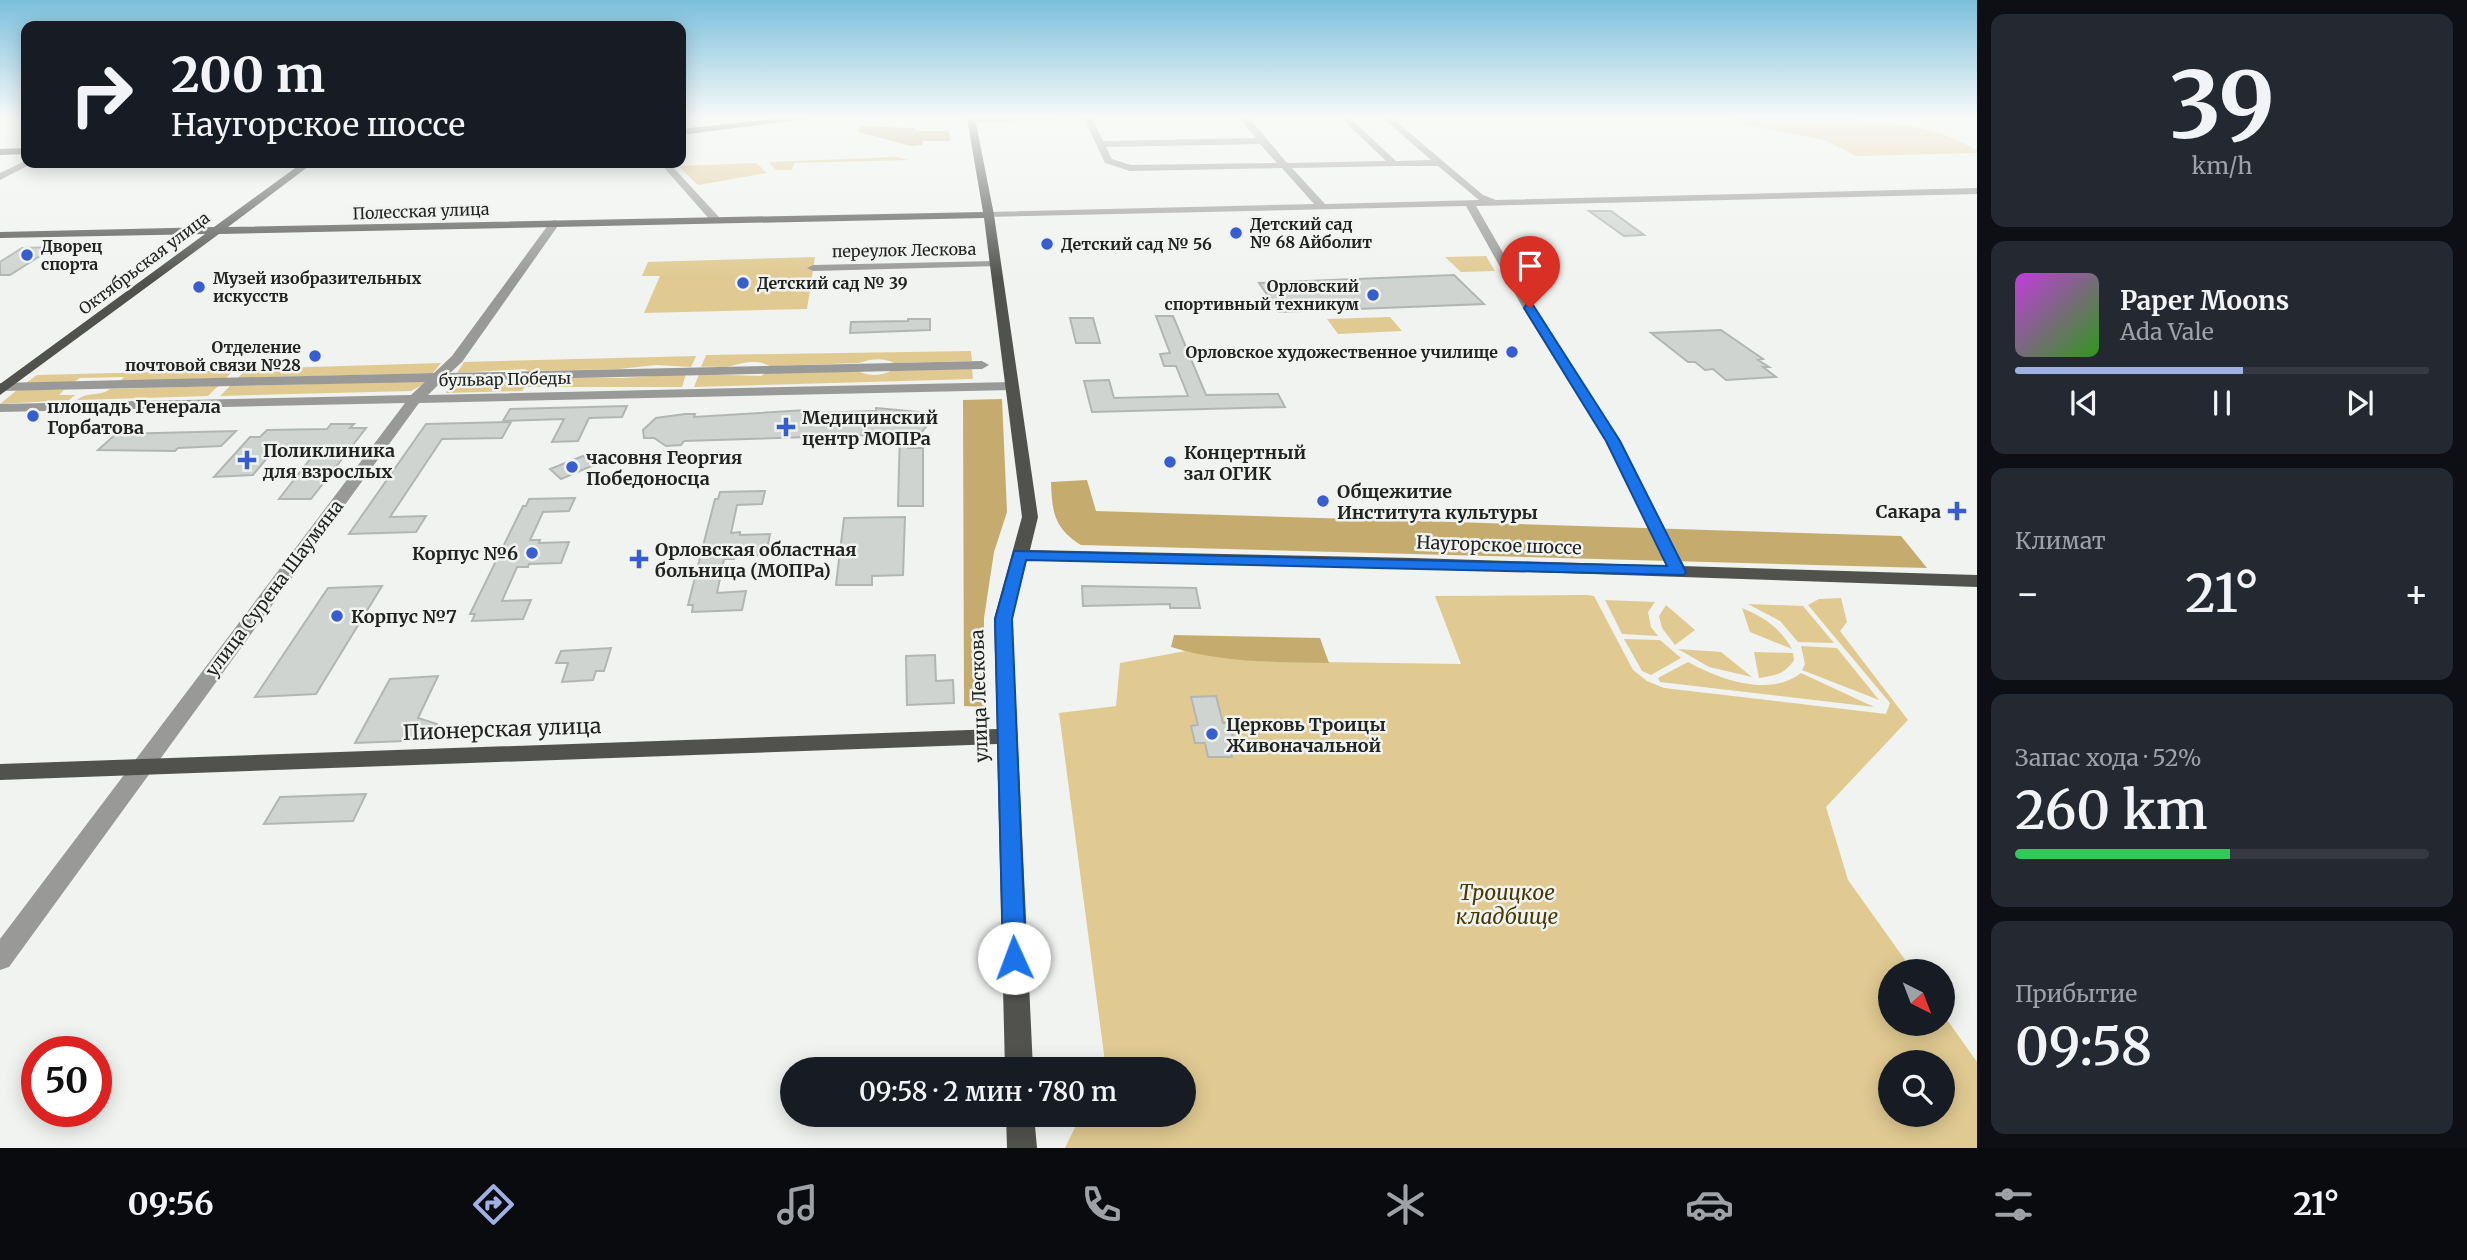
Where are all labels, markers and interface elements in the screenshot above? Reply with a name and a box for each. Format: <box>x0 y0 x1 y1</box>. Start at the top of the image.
text: 200 m <box>171 44 325 105</box>
text: 39 <box>2169 48 2275 163</box>
icon: right <box>56 49 147 140</box>
text: Наугорское шоссе <box>171 105 465 145</box>
text: km/h <box>2192 151 2252 180</box>
street label: Полесская улица <box>352 199 490 223</box>
street label: Октябрьская улица <box>75 207 214 319</box>
place label: Детский сад № 68 Айболит <box>1250 214 1372 252</box>
marker: Детский сад № 68 Айболит <box>1228 225 1244 241</box>
place label: Детский сад № 56 <box>1061 234 1212 254</box>
place label: Дворец спорта <box>41 236 103 274</box>
marker: Детский сад № 56 <box>1039 236 1055 252</box>
pin <box>1500 236 1560 308</box>
street label: переулок Лескова <box>832 239 977 261</box>
marker: Дворец спорта <box>19 247 35 263</box>
icon: arrive <box>1511 247 1549 285</box>
place label: Музей изобразительных искусств <box>213 268 422 306</box>
place label: Детский сад № 39 <box>757 273 908 293</box>
marker: Детский сад № 39 <box>735 275 751 291</box>
place label: Орловский спортивный техникум <box>1164 276 1360 314</box>
marker: Музей изобразительных искусств <box>191 279 207 295</box>
text: Paper Moons <box>2120 284 2289 317</box>
marker: Орловский спортивный техникум <box>1365 287 1381 303</box>
text: Ada Vale <box>2120 317 2214 346</box>
place label: Отделение почтовой связи №28 <box>125 337 301 375</box>
place label: Орловское художественное училище <box>1186 342 1498 362</box>
marker: Орловское художественное училище <box>1504 344 1520 360</box>
marker: Отделение почтовой связи №28 <box>307 348 323 364</box>
street label: бульвар Победы <box>439 368 572 390</box>
icon: previous <box>2065 384 2103 422</box>
icon: pause <box>2203 384 2241 422</box>
icon: next <box>2341 384 2379 422</box>
place label: площадь Генерала Горбатова <box>47 395 221 439</box>
place label: Медицинский центр МОПРа <box>802 406 938 450</box>
marker: площадь Генерала Горбатова <box>25 408 41 424</box>
marker: Медицинский центр МОПРа <box>776 417 796 437</box>
place label: Поликлиника для взрослых <box>262 439 395 483</box>
place label: Концертный зал ОГИК <box>1184 441 1307 485</box>
place label: часовня Георгия Победоносца <box>586 446 742 490</box>
marker: Поликлиника для взрослых <box>237 450 257 470</box>
marker: Концертный зал ОГИК <box>1162 454 1178 470</box>
marker: часовня Георгия Победоносца <box>564 459 580 475</box>
place label: Общежитие Института культуры <box>1337 480 1538 524</box>
marker: Общежитие Института культуры <box>1315 493 1331 509</box>
street label: улица Сурена Шаумяна <box>200 495 348 681</box>
place label: Сакара <box>1876 500 1941 523</box>
marker: Сакара <box>1947 501 1967 521</box>
text: Климат <box>2015 526 2106 555</box>
street label: Наугорское шоссе <box>1416 531 1582 559</box>
place label: Орловская областная больница (МОПРа) <box>655 538 857 582</box>
place label: Корпус №6 <box>412 542 518 565</box>
marker: Корпус №6 <box>524 545 540 561</box>
marker: Орловская областная больница (МОПРа) <box>629 549 649 569</box>
text: 21° <box>2185 561 2259 626</box>
text: − <box>2015 570 2040 617</box>
text: + <box>2404 570 2429 617</box>
place label: Корпус №7 <box>351 605 457 628</box>
marker: Корпус №7 <box>329 608 345 624</box>
street label: улица Лескова <box>965 629 993 763</box>
street label: Пионерская улица <box>402 712 602 746</box>
place label: Церковь Троицы Живоначальной <box>1226 713 1386 757</box>
marker: Церковь Троицы Живоначальной <box>1204 726 1220 742</box>
text: Запас хода · 52% <box>2015 743 2202 772</box>
text: 260 km <box>2015 778 2208 843</box>
park label: Троицкое кладбище <box>1456 879 1558 930</box>
position arrow <box>977 921 1051 995</box>
north arrow <box>1878 959 1955 1036</box>
map controls <box>1878 959 1955 1127</box>
text: Прибытие <box>2015 979 2137 1008</box>
text: 09:58 <box>2015 1014 2152 1079</box>
speed limit sign: 50 <box>21 1036 112 1127</box>
button: search <box>1878 1050 1955 1127</box>
text: 09:58 · 2 мин · 780 m <box>859 1075 1117 1108</box>
icon: directions <box>469 1180 518 1229</box>
icon: music <box>773 1180 822 1229</box>
icon: phone <box>1077 1180 1126 1229</box>
icon: climate <box>1381 1180 1430 1229</box>
icon: car <box>1685 1180 1734 1229</box>
icon: filters <box>1989 1180 2038 1229</box>
text: 09:56 <box>128 1184 214 1224</box>
text: 21° <box>2293 1184 2339 1224</box>

